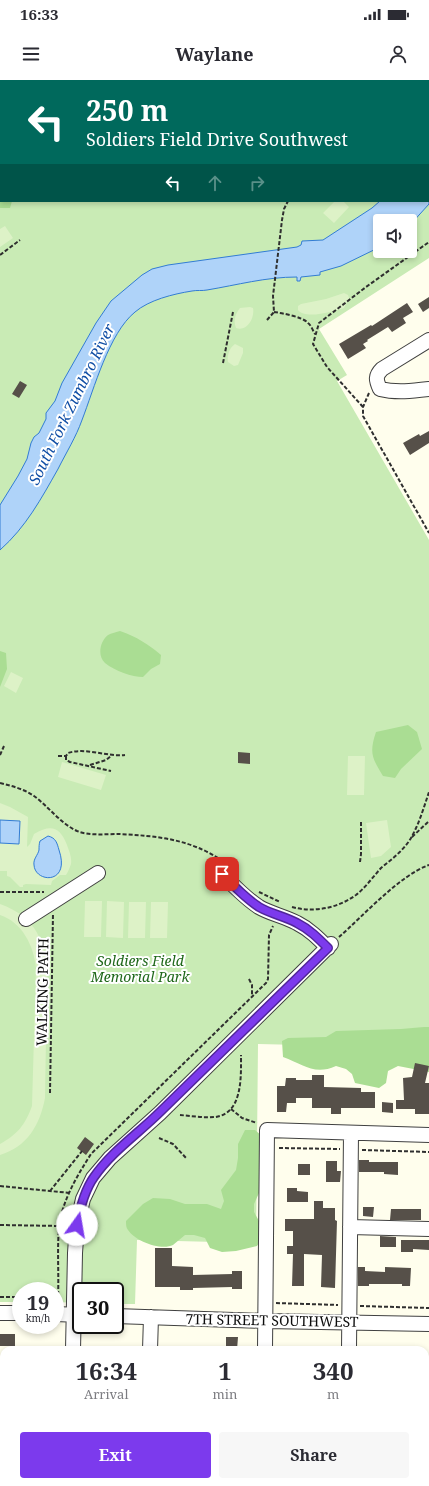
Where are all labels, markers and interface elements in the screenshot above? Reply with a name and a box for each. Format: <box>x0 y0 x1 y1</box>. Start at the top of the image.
text: 16:33 <box>20 4 58 24</box>
text: Waylane <box>175 42 254 66</box>
icon: menu <box>20 43 42 65</box>
icon: person <box>387 43 409 65</box>
text: 250 m <box>86 91 168 129</box>
icon: left <box>20 96 72 148</box>
text: Soldiers Field Drive Southwest <box>86 127 348 151</box>
icon: left <box>162 172 184 194</box>
icon: ahead <box>204 172 226 194</box>
icon: right <box>246 172 268 194</box>
map controls <box>373 214 417 258</box>
button: sound <box>373 214 417 258</box>
water label: South Fork Zumbro River <box>23 319 119 488</box>
pin <box>205 857 239 891</box>
icon: arrive <box>211 863 233 885</box>
street label: WALKING PATH <box>32 938 52 1046</box>
park label: Soldiers Field Memorial Park <box>90 951 190 986</box>
position arrow <box>56 1204 98 1246</box>
speed limit sign: 30 <box>72 1282 124 1334</box>
text: 19 <box>27 1289 49 1316</box>
street label: 7TH STREET SOUTHWEST <box>185 1309 359 1331</box>
text: km/h <box>26 1311 50 1325</box>
text: 16:34 <box>75 1354 137 1387</box>
text: 1 <box>218 1354 232 1387</box>
text: 340 <box>313 1354 353 1387</box>
text: Arrival <box>84 1385 128 1403</box>
text: min <box>212 1385 237 1403</box>
text: m <box>327 1385 339 1403</box>
button: Exit <box>20 1432 211 1478</box>
button: Share <box>219 1432 409 1478</box>

